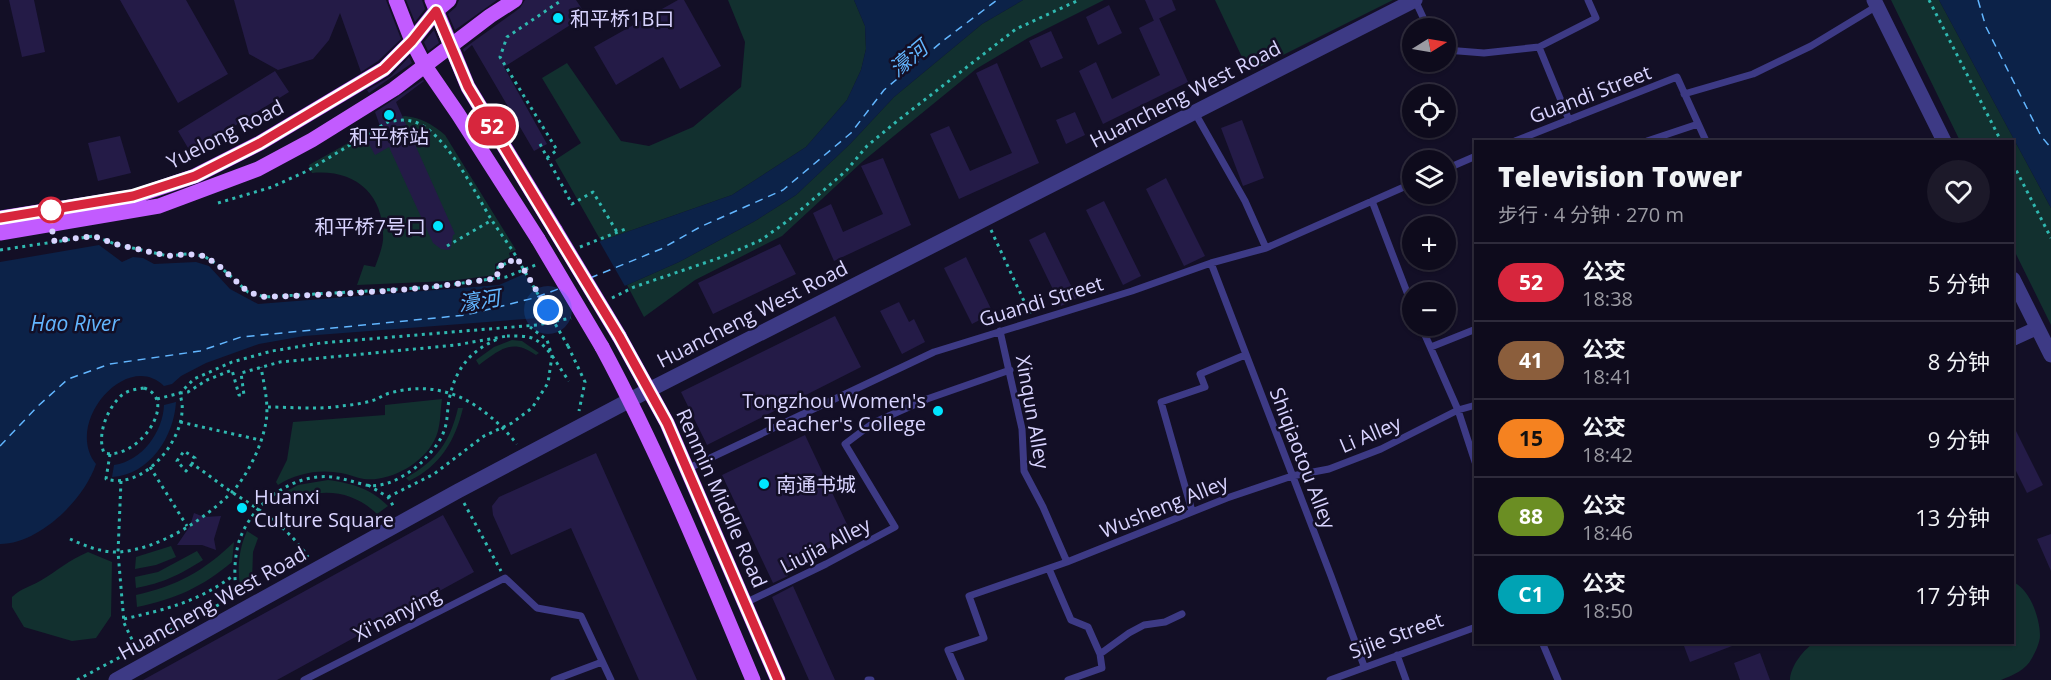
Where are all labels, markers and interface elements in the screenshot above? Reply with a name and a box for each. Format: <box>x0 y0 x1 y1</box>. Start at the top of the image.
place label: 和平桥1B口 <box>570 5 674 32</box>
marker: 和平桥1B口 <box>551 11 565 25</box>
north arrow <box>1402 18 1456 72</box>
map controls <box>1402 18 1456 336</box>
water label: 濠河 <box>883 31 936 82</box>
street label: Huancheng West Road <box>1085 34 1285 154</box>
street label: Guandi Street <box>1525 58 1655 130</box>
button: locate <box>1402 84 1456 138</box>
street label: Yuelong Road <box>162 93 288 175</box>
line badge: 52 <box>465 106 519 146</box>
marker: 和平桥站 <box>382 108 396 122</box>
text: 52 <box>480 112 504 140</box>
place label: 和平桥站 <box>349 123 429 150</box>
button: layers <box>1402 150 1456 204</box>
text: Television Tower <box>1498 157 1742 195</box>
button: heart <box>1927 160 1990 223</box>
unlabelled marker <box>38 197 64 223</box>
text: 步行 · 4 分钟 · 270 m <box>1498 201 1684 228</box>
place label: 和平桥7号口 <box>315 213 426 240</box>
button: + <box>1402 216 1456 270</box>
marker: 和平桥7号口 <box>431 219 445 233</box>
street label: Huancheng West Road <box>652 254 852 374</box>
text: 公交 <box>1582 255 1626 285</box>
text: 52 <box>1519 268 1543 296</box>
text: 5 分钟 <box>1928 268 1990 298</box>
street label: Guandi Street <box>976 269 1106 333</box>
water label: 濠河 <box>456 282 506 317</box>
button: − <box>1402 282 1456 336</box>
text: 18:38 <box>1582 285 1633 312</box>
your location <box>533 295 563 325</box>
water label: Hao River <box>30 309 120 337</box>
text: 公交 <box>1582 333 1626 363</box>
text: 41 <box>1519 346 1543 374</box>
text: 8 分钟 <box>1928 346 1990 376</box>
street label: Xinqun Alley <box>1010 353 1056 472</box>
text: 18:41 <box>1582 363 1633 390</box>
street label: Shiqiaotou Alley <box>1264 383 1343 533</box>
place label: Tongzhou Women's Teacher's College <box>742 387 926 437</box>
street label: Renmin Middle Road <box>670 404 774 592</box>
marker: Tongzhou Women's Teacher's College <box>931 404 945 418</box>
street label: Li Alley <box>1335 409 1406 459</box>
text: 公交 <box>1582 411 1626 441</box>
text: 15 <box>1519 424 1543 452</box>
text: 9 分钟 <box>1928 424 1990 454</box>
text: 18:42 <box>1582 441 1633 468</box>
street label: Wusheng Alley <box>1096 468 1233 544</box>
place label: 南通书城 <box>776 471 856 498</box>
marker: 南通书城 <box>757 477 771 491</box>
place label: Huanxi Culture Square <box>254 483 394 533</box>
text: 公交 <box>1582 489 1626 519</box>
marker: Huanxi Culture Square <box>235 501 249 515</box>
text: 88 <box>1519 502 1543 530</box>
text: 13 分钟 <box>1915 502 1990 532</box>
street label: Liujia Alley <box>775 510 876 579</box>
text: 18:46 <box>1582 519 1633 546</box>
street label: Huancheng West Road <box>113 540 311 666</box>
text: 公交 <box>1582 567 1626 597</box>
street label: Xi'nanying <box>349 580 445 648</box>
text: C1 <box>1518 580 1544 608</box>
text: 17 分钟 <box>1915 580 1990 610</box>
text: 18:50 <box>1582 597 1633 624</box>
street label: Sijie Street <box>1345 605 1447 665</box>

